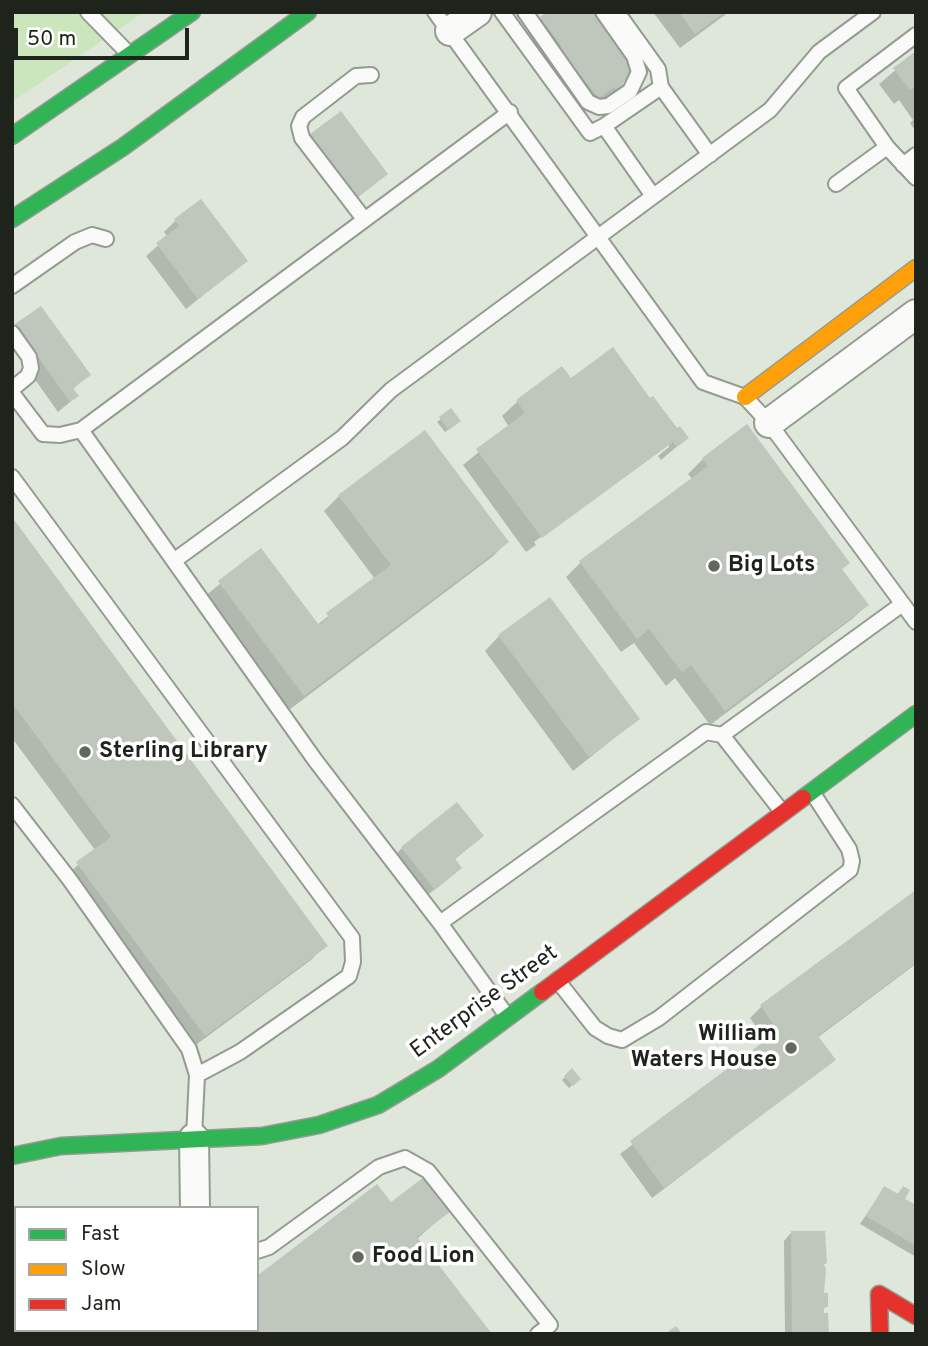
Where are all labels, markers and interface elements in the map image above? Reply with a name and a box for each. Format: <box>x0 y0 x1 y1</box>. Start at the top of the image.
scale bar <box>18 14 192 58</box>
text: 50 m <box>27 26 76 53</box>
place label: Big Lots <box>728 552 815 580</box>
marker: Big Lots <box>706 558 722 574</box>
place label: Sterling Library <box>99 738 268 766</box>
marker: Sterling Library <box>77 744 93 760</box>
street label: Enterprise Street <box>406 940 564 1066</box>
place label: William Waters House <box>631 1021 777 1075</box>
marker: William Waters House <box>783 1040 799 1056</box>
legend <box>14 1206 259 1332</box>
text: Fast <box>81 1221 120 1248</box>
place label: Food Lion <box>372 1243 475 1271</box>
marker: Food Lion <box>350 1249 366 1265</box>
text: Slow <box>81 1256 126 1283</box>
text: Jam <box>81 1291 122 1318</box>

